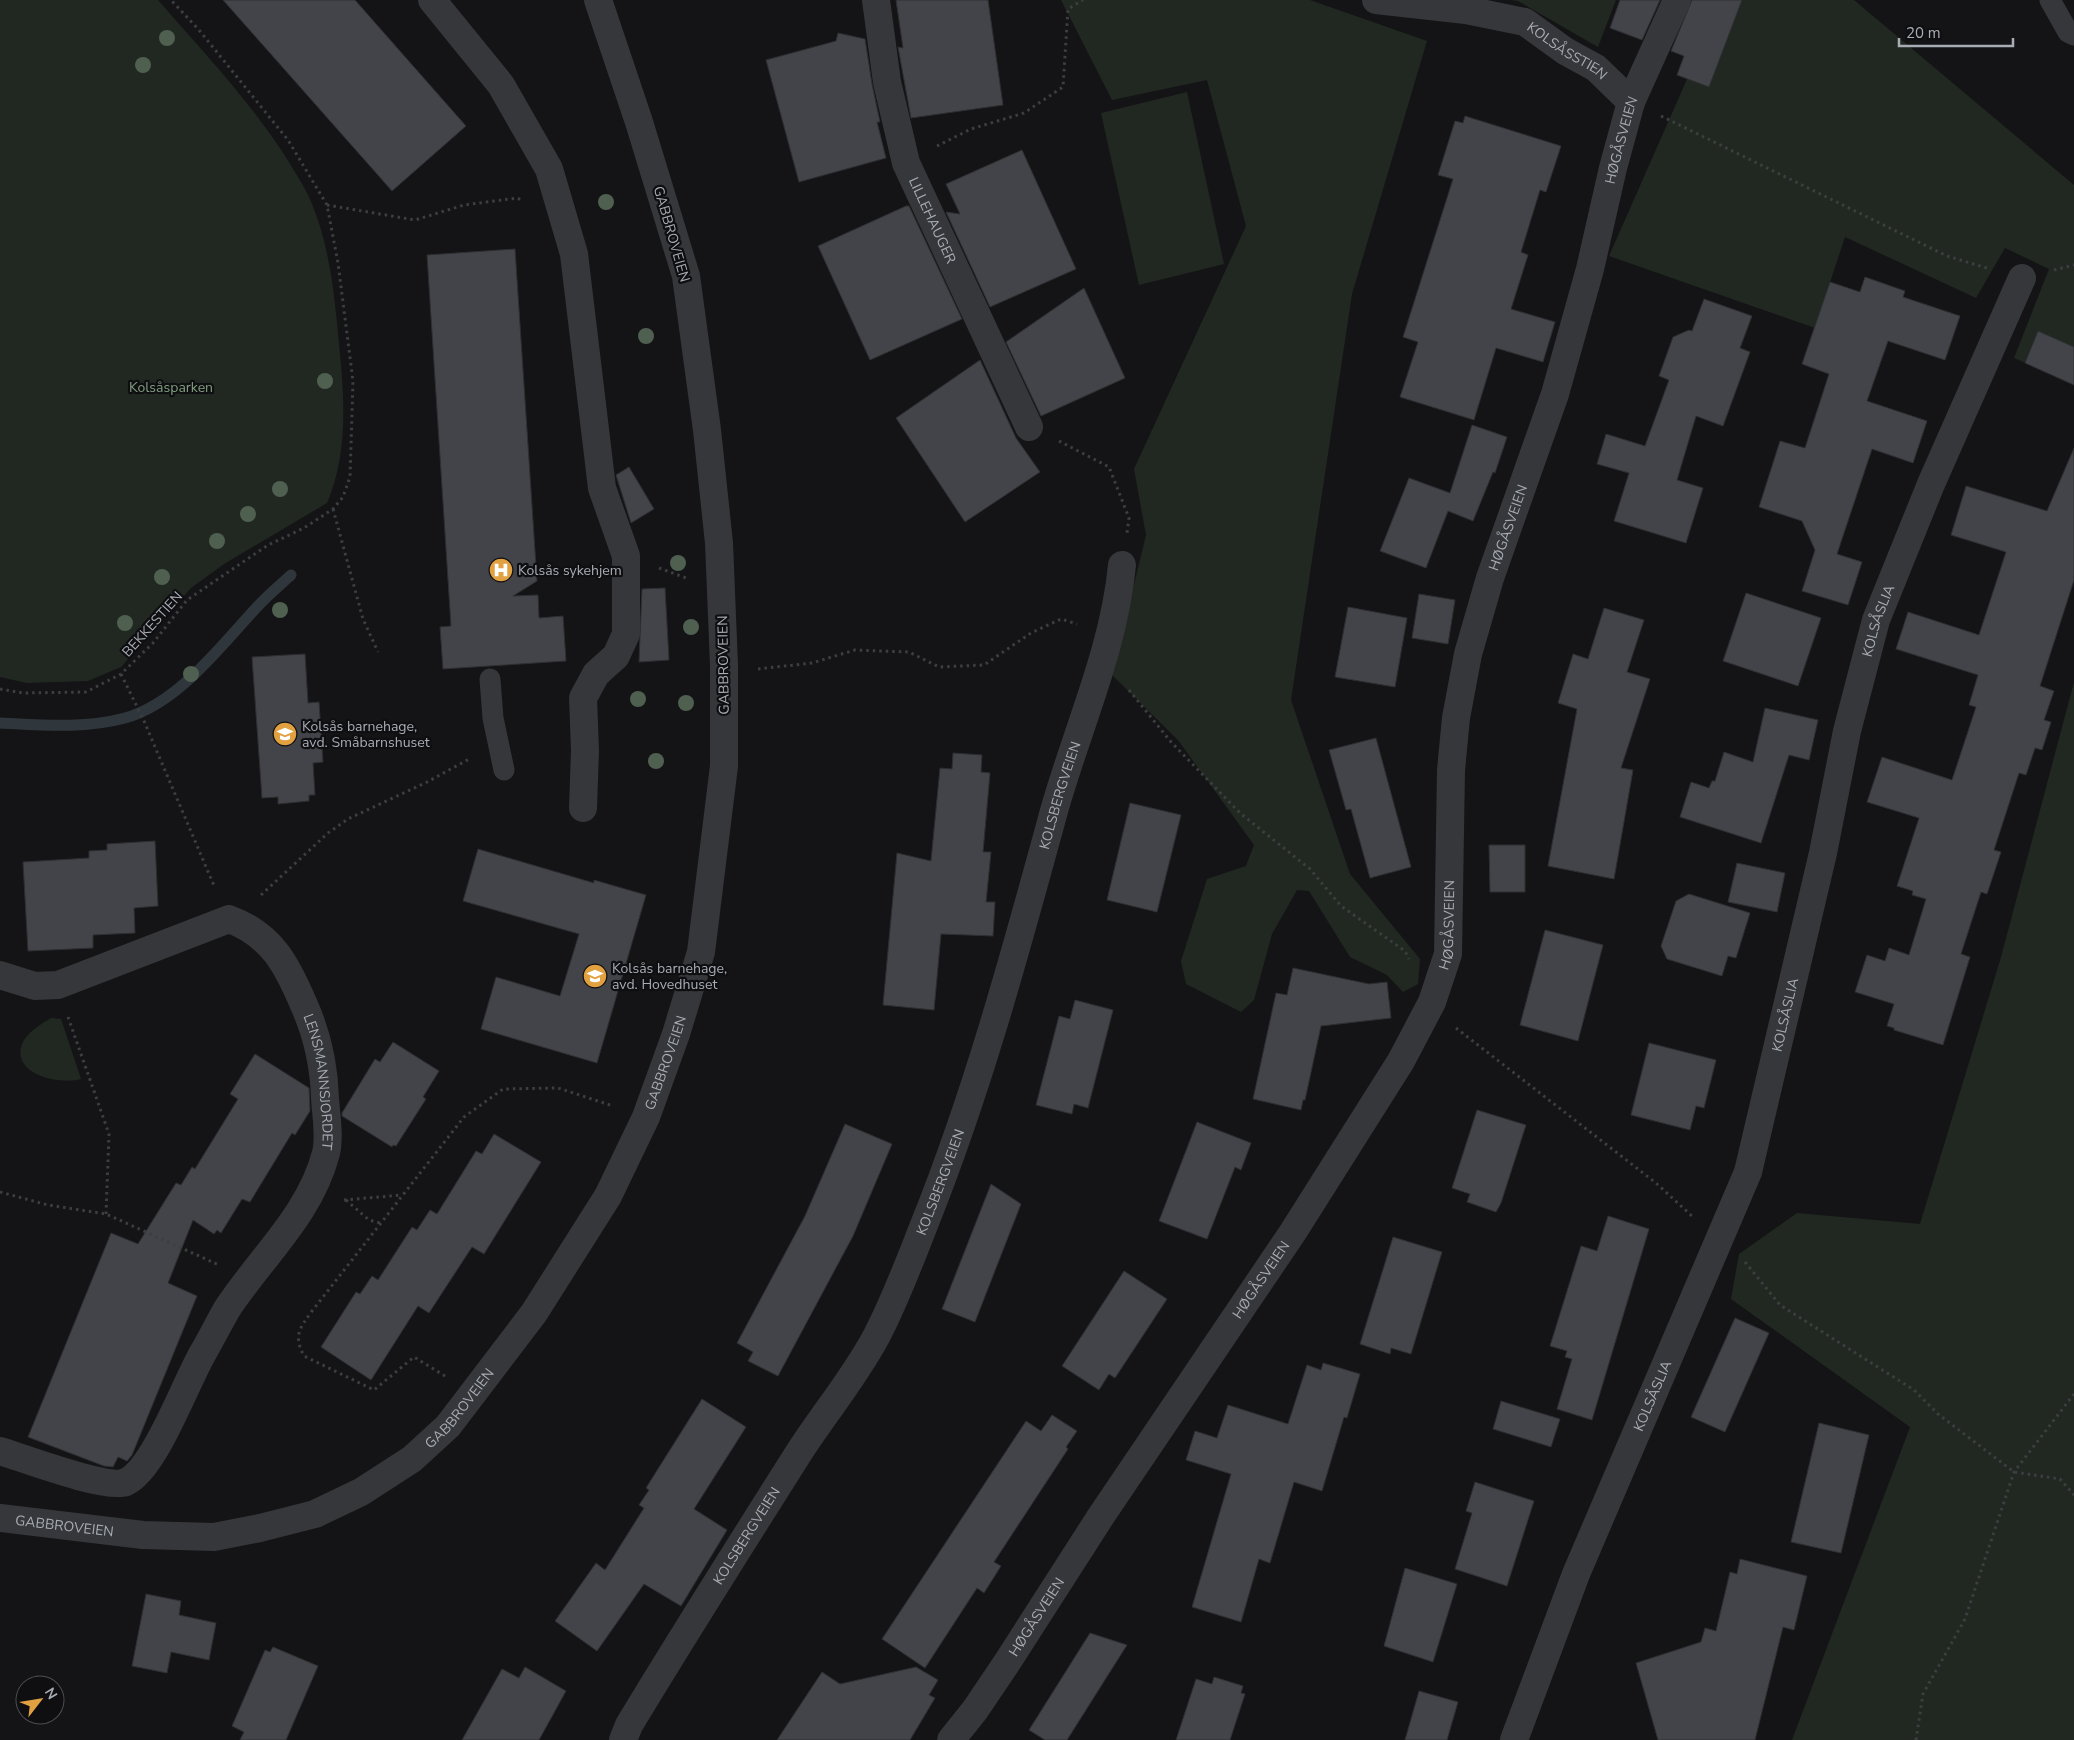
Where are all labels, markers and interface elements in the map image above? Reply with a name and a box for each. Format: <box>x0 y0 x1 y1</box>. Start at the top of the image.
scale bar <box>1899 15 2013 47</box>
street label: KOLSÅSSTIEN <box>1523 18 1612 84</box>
text: 20 m <box>1906 23 1941 43</box>
street label: HØGÅSVEIEN <box>1601 93 1642 186</box>
street label: LILLEHAUGER <box>904 174 960 267</box>
street label: GABBROVEIEN <box>649 184 694 284</box>
park label: Kolsåsparken <box>129 378 213 397</box>
street label: HØGÅSVEIEN <box>1484 482 1532 573</box>
hospital icon: Kolsås sykehjem <box>488 557 514 583</box>
place label: Kolsås sykehjem <box>518 561 622 580</box>
street label: KOLSÅSLIA <box>1858 582 1899 659</box>
street label: BEKKESTIEN <box>118 587 187 661</box>
street label: GABBROVEIEN <box>713 615 734 715</box>
place label: Kolsås barnehage, avd. Småbarnshuset <box>302 717 430 752</box>
school or university icon: Kolsås barnehage, avd. Småbarnshuset <box>272 721 298 747</box>
street label: KOLSBERGVEIEN <box>1035 739 1085 852</box>
street label: HØGÅSVEIEN <box>1434 880 1459 972</box>
place label: Kolsås barnehage, avd. Hovedhuset <box>612 959 727 994</box>
school or university icon: Kolsås barnehage, avd. Hovedhuset <box>582 963 608 989</box>
street label: KOLSÅSLIA <box>1768 976 1803 1054</box>
street label: LENSMANNSJORDET <box>299 1011 337 1151</box>
street label: GABBROVEIEN <box>640 1013 691 1113</box>
street label: KOLSBERGVEIEN <box>912 1127 969 1238</box>
street label: HØGÅSVEIEN <box>1228 1237 1294 1323</box>
street label: KOLSÅSLIA <box>1629 1358 1676 1434</box>
street label: GABBROVEIEN <box>421 1365 499 1453</box>
street label: KOLSBERGVEIEN <box>709 1483 785 1588</box>
street label: GABBROVEIEN <box>14 1511 115 1541</box>
street label: HØGÅSVEIEN <box>1004 1574 1069 1660</box>
north arrow <box>15 1675 65 1725</box>
text: N <box>40 1684 62 1703</box>

